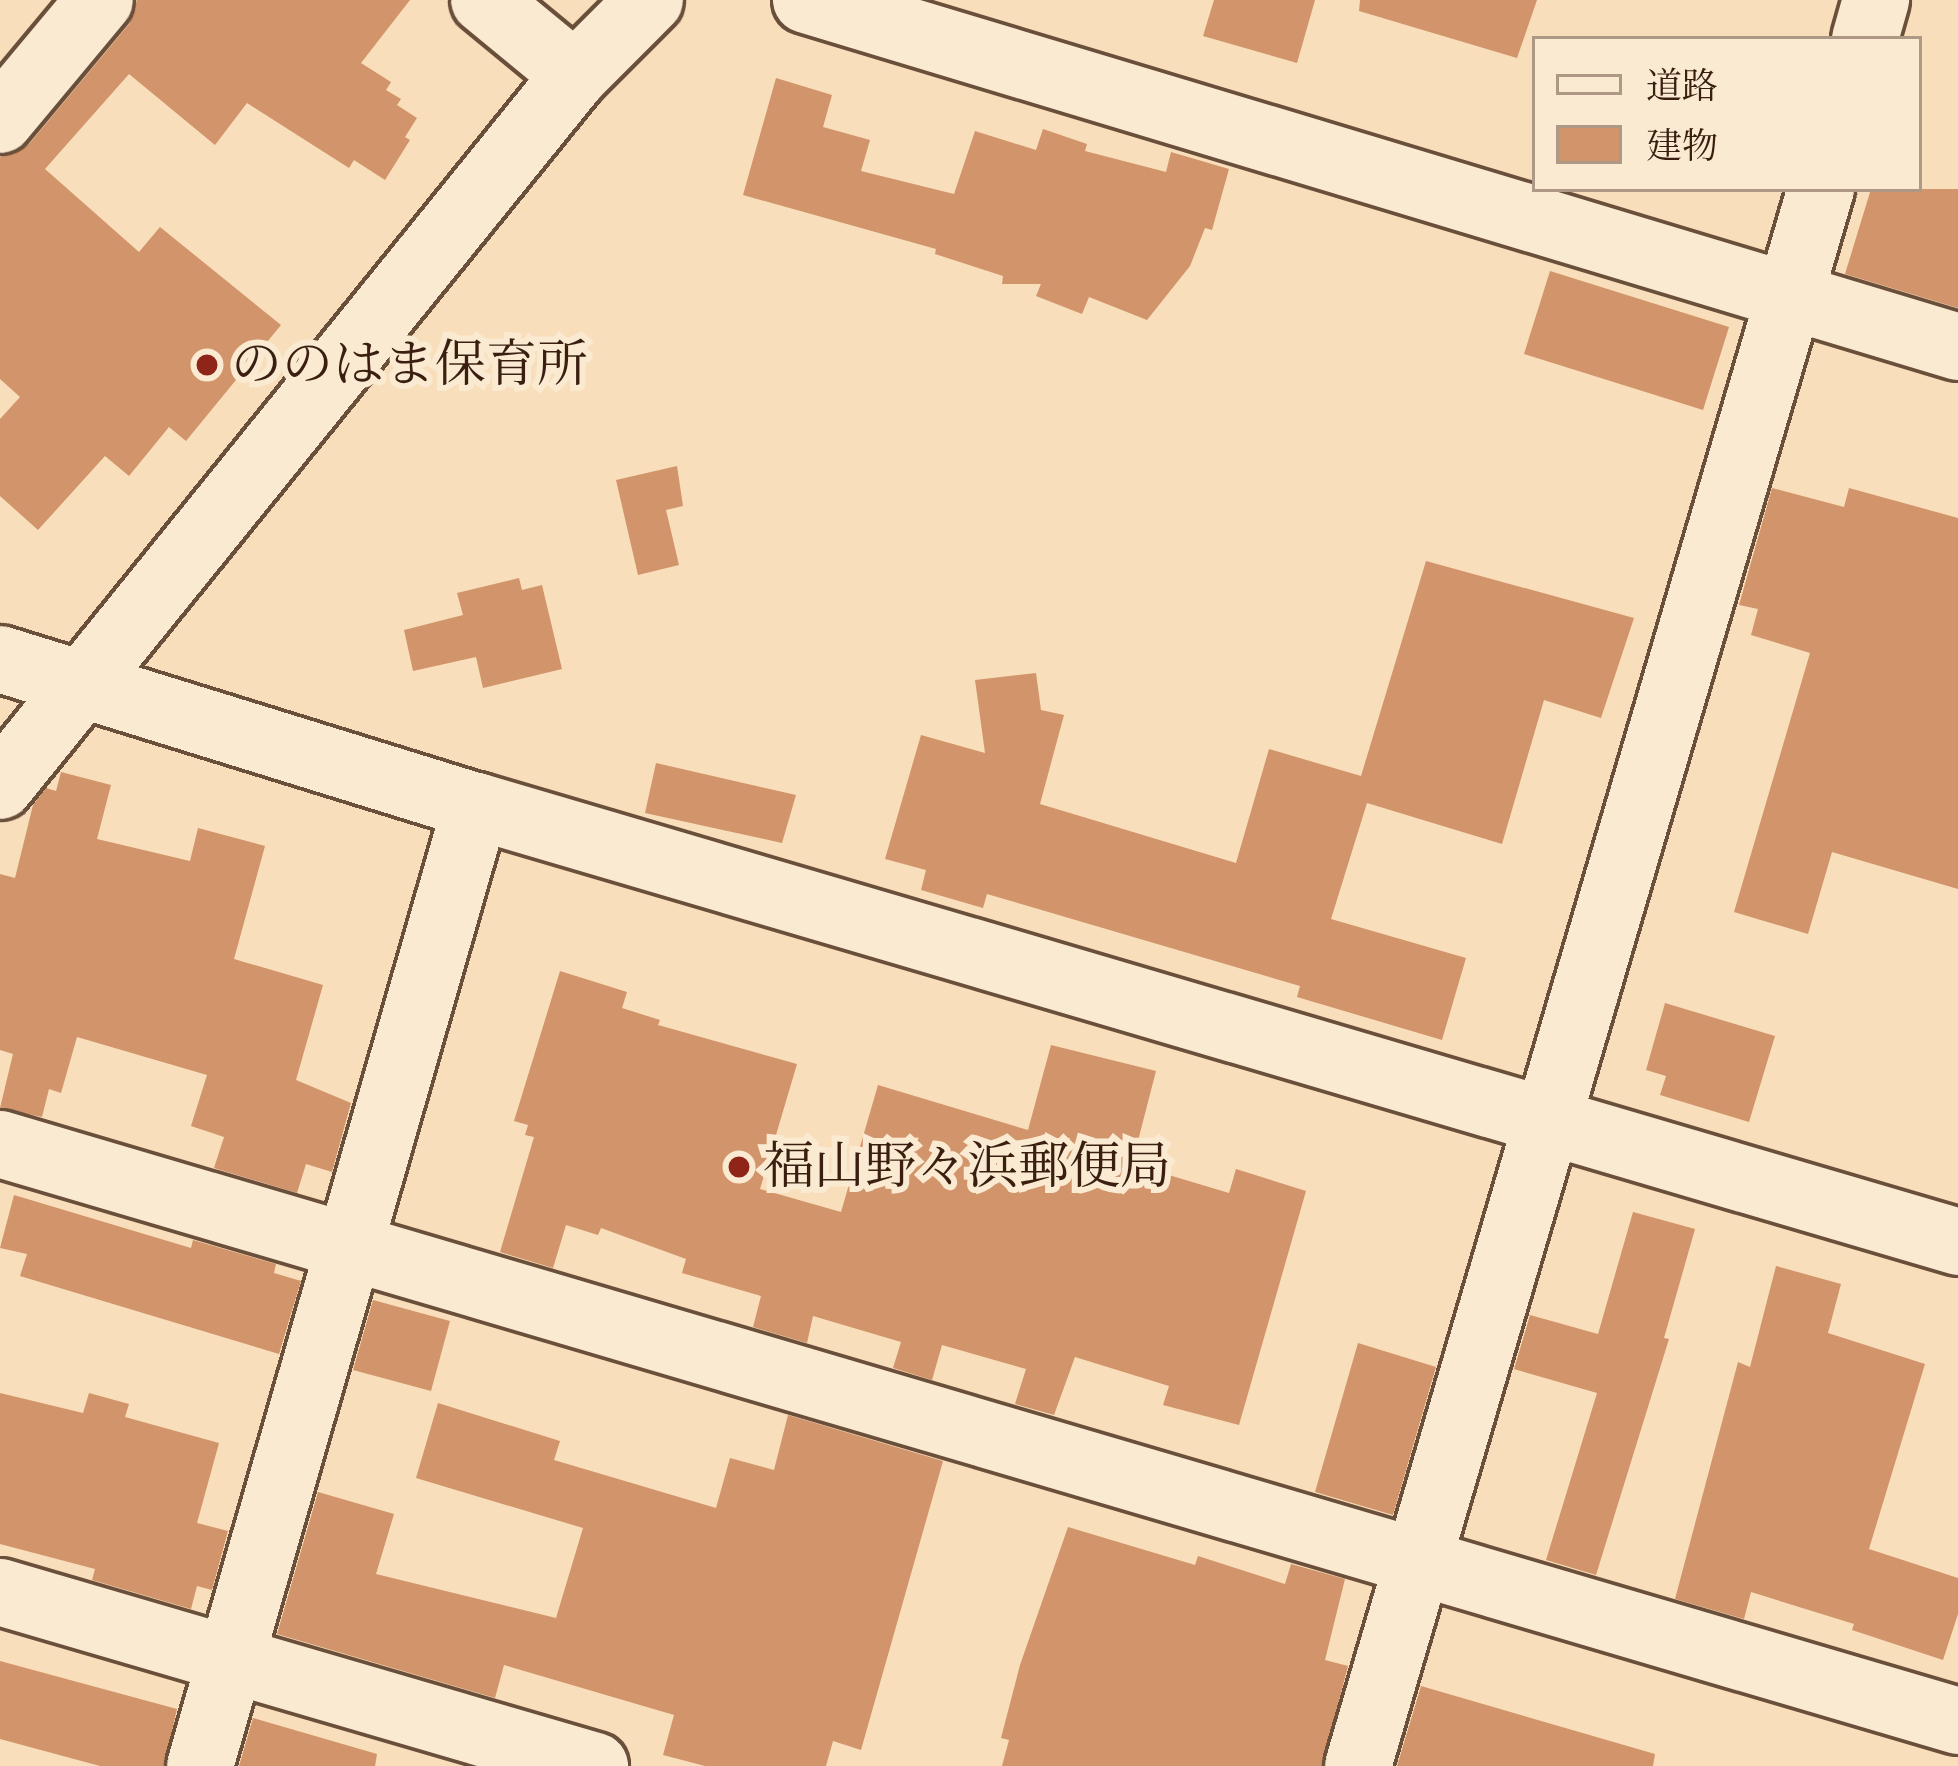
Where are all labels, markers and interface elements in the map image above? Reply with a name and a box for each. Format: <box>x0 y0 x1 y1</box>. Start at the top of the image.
legend <box>1532 36 1922 192</box>
text: 道路 <box>1646 62 1718 111</box>
text: 建物 <box>1646 122 1718 171</box>
place label: ののはま保育所 <box>231 334 588 396</box>
marker: ののはま保育所 <box>194 352 220 378</box>
place label: 福山野々浜郵便局 <box>763 1136 1171 1198</box>
marker: 福山野々浜郵便局 <box>726 1154 752 1180</box>

